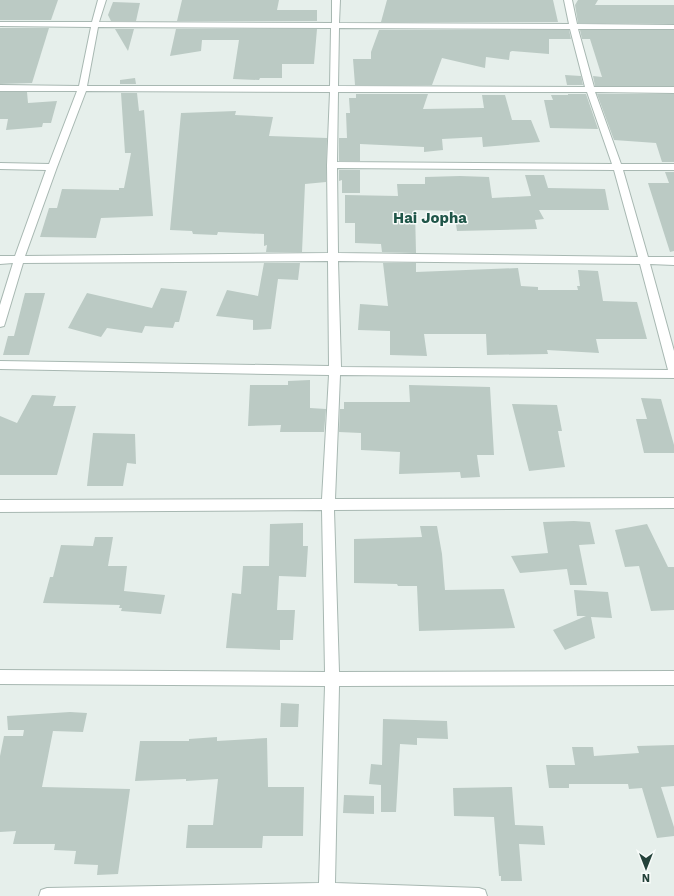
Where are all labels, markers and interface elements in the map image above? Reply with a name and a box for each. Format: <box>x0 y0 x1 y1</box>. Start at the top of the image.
district label: Hai Jopha <box>393 209 467 227</box>
north arrow <box>626 848 666 888</box>
text: N <box>642 871 650 884</box>

